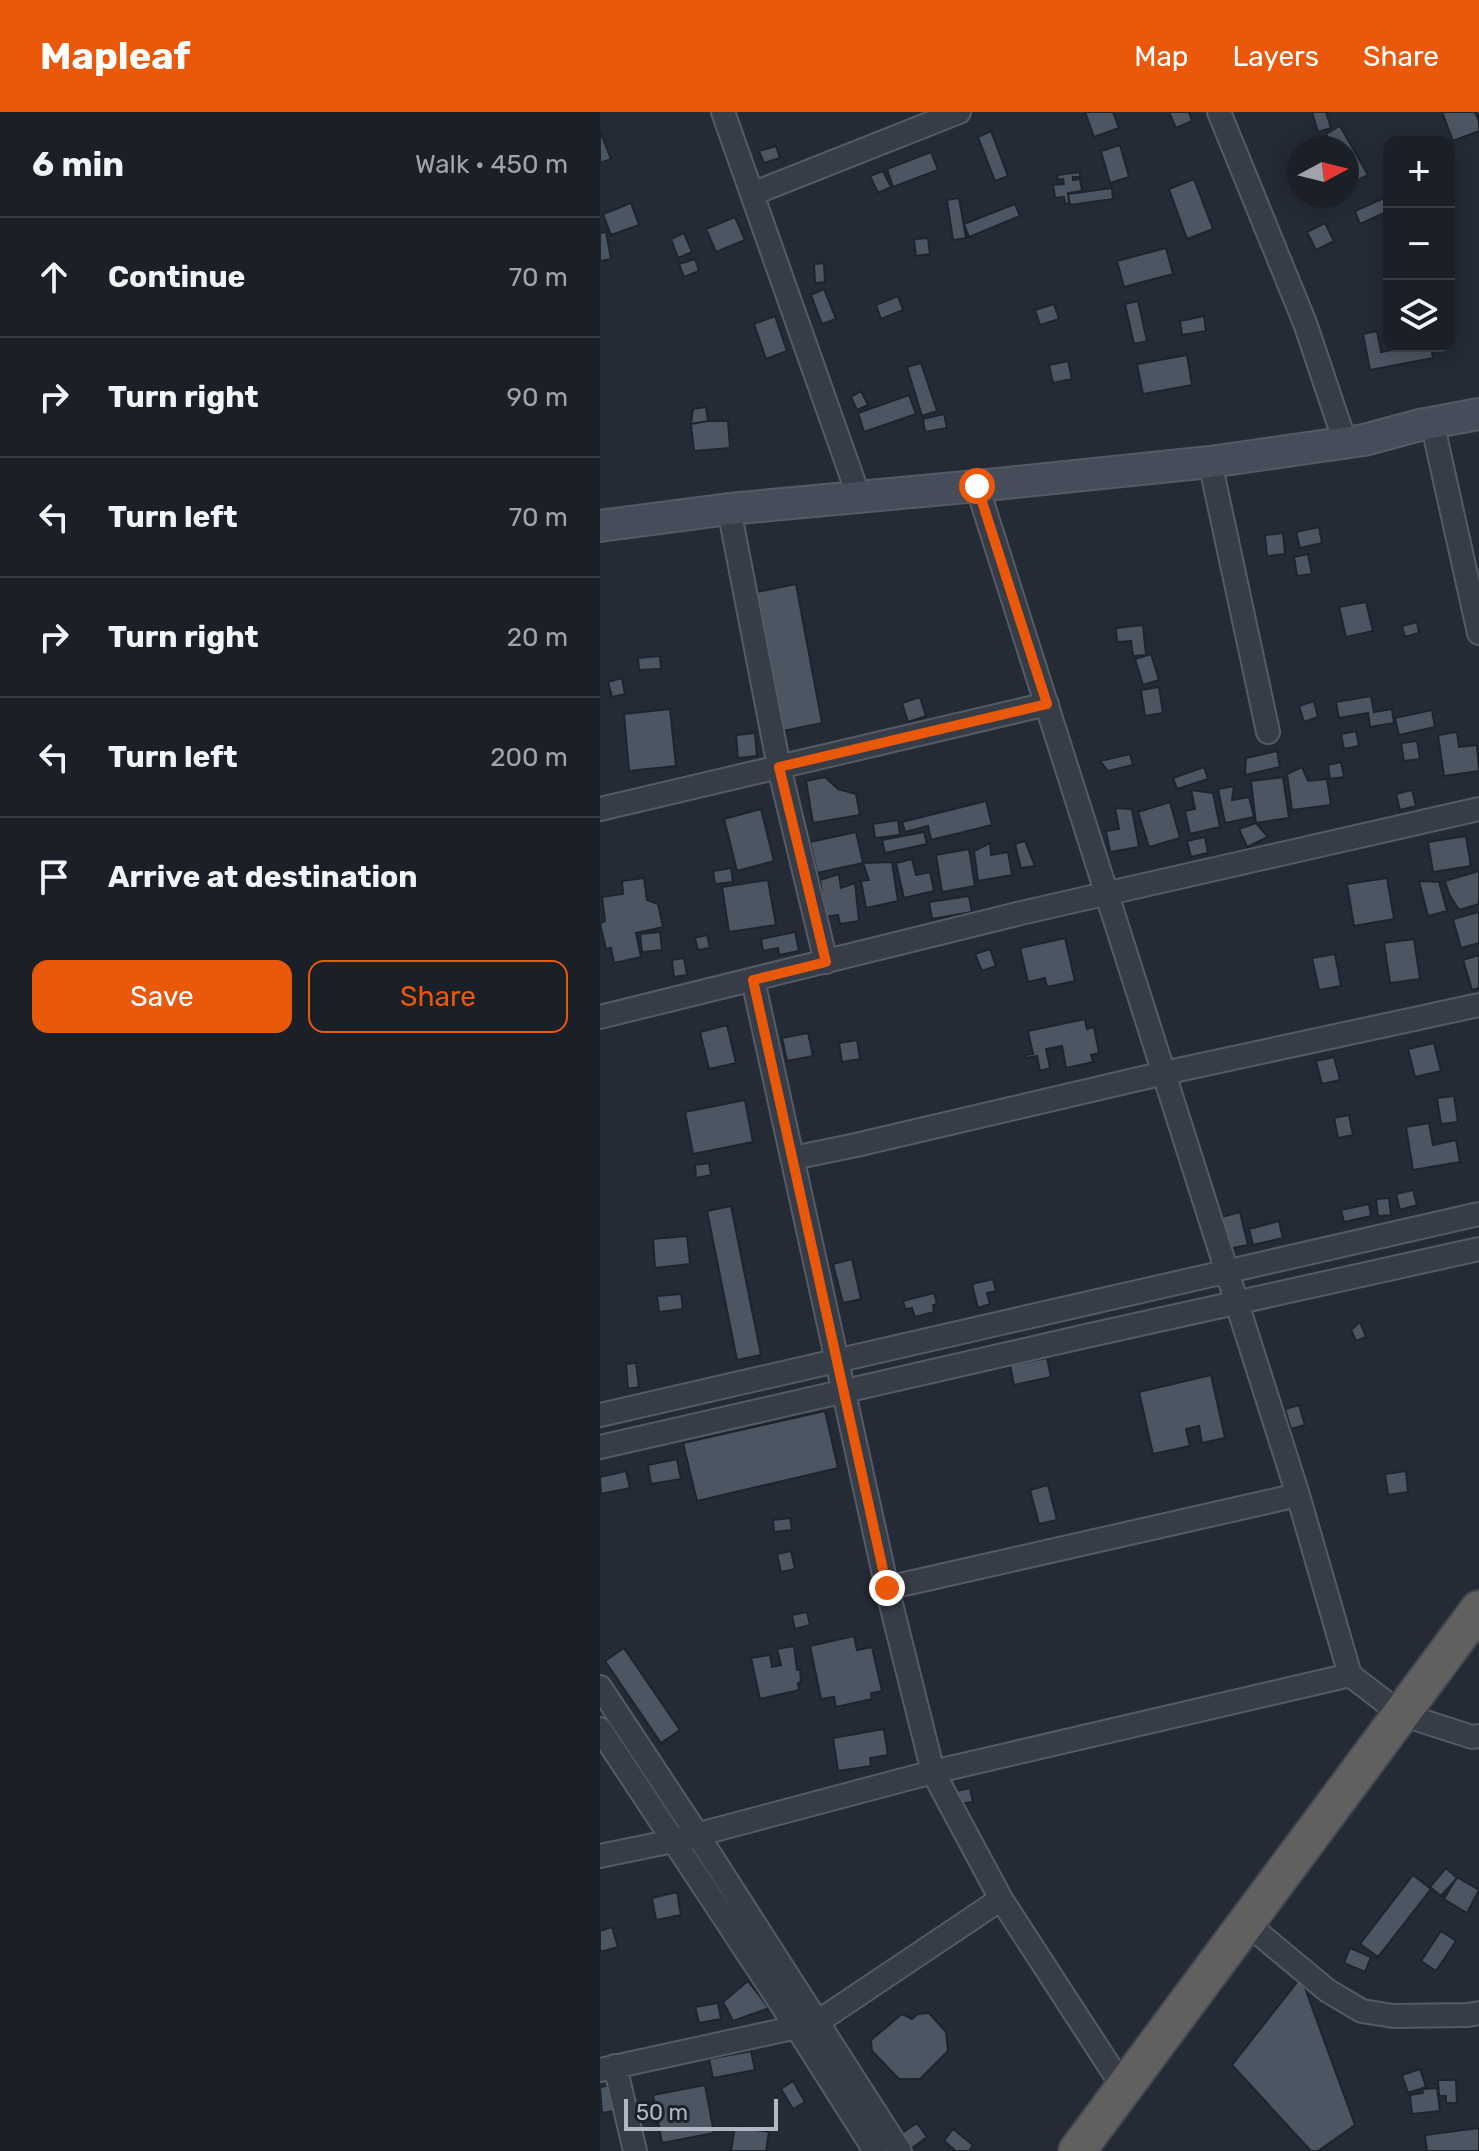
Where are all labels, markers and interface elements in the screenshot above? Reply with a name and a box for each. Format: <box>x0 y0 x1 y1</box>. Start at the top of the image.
text: Mapleaf <box>40 33 190 79</box>
text: Map <box>1134 40 1189 73</box>
text: Layers <box>1233 40 1319 73</box>
text: Share <box>1363 40 1439 73</box>
north arrow <box>1287 136 1359 208</box>
map controls <box>1383 136 1455 352</box>
button: + <box>1383 136 1455 208</box>
text: 6 min <box>32 144 124 185</box>
text: Walk · 450 m <box>415 149 568 180</box>
button: − <box>1383 208 1455 280</box>
icon: ahead <box>32 255 76 299</box>
text: Continue <box>108 259 245 295</box>
text: 70 m <box>509 262 568 293</box>
button: layers <box>1383 280 1455 352</box>
icon: right <box>32 375 76 419</box>
text: Turn right <box>108 379 259 415</box>
text: 90 m <box>507 382 568 413</box>
route start <box>959 468 995 504</box>
icon: left <box>32 495 76 539</box>
text: Turn left <box>108 499 238 535</box>
text: 70 m <box>509 502 568 533</box>
icon: right <box>32 615 76 659</box>
text: Turn right <box>108 619 259 655</box>
text: 20 m <box>507 622 568 653</box>
icon: left <box>32 735 76 779</box>
text: Turn left <box>108 739 238 775</box>
text: 200 m <box>490 742 568 773</box>
icon: arrive <box>32 855 76 899</box>
text: Arrive at destination <box>108 859 418 895</box>
button: Save <box>32 960 292 1033</box>
button: Share <box>308 960 568 1033</box>
route end <box>869 1570 905 1606</box>
scale bar <box>624 2095 778 2131</box>
text: 50 m <box>636 2099 688 2126</box>

